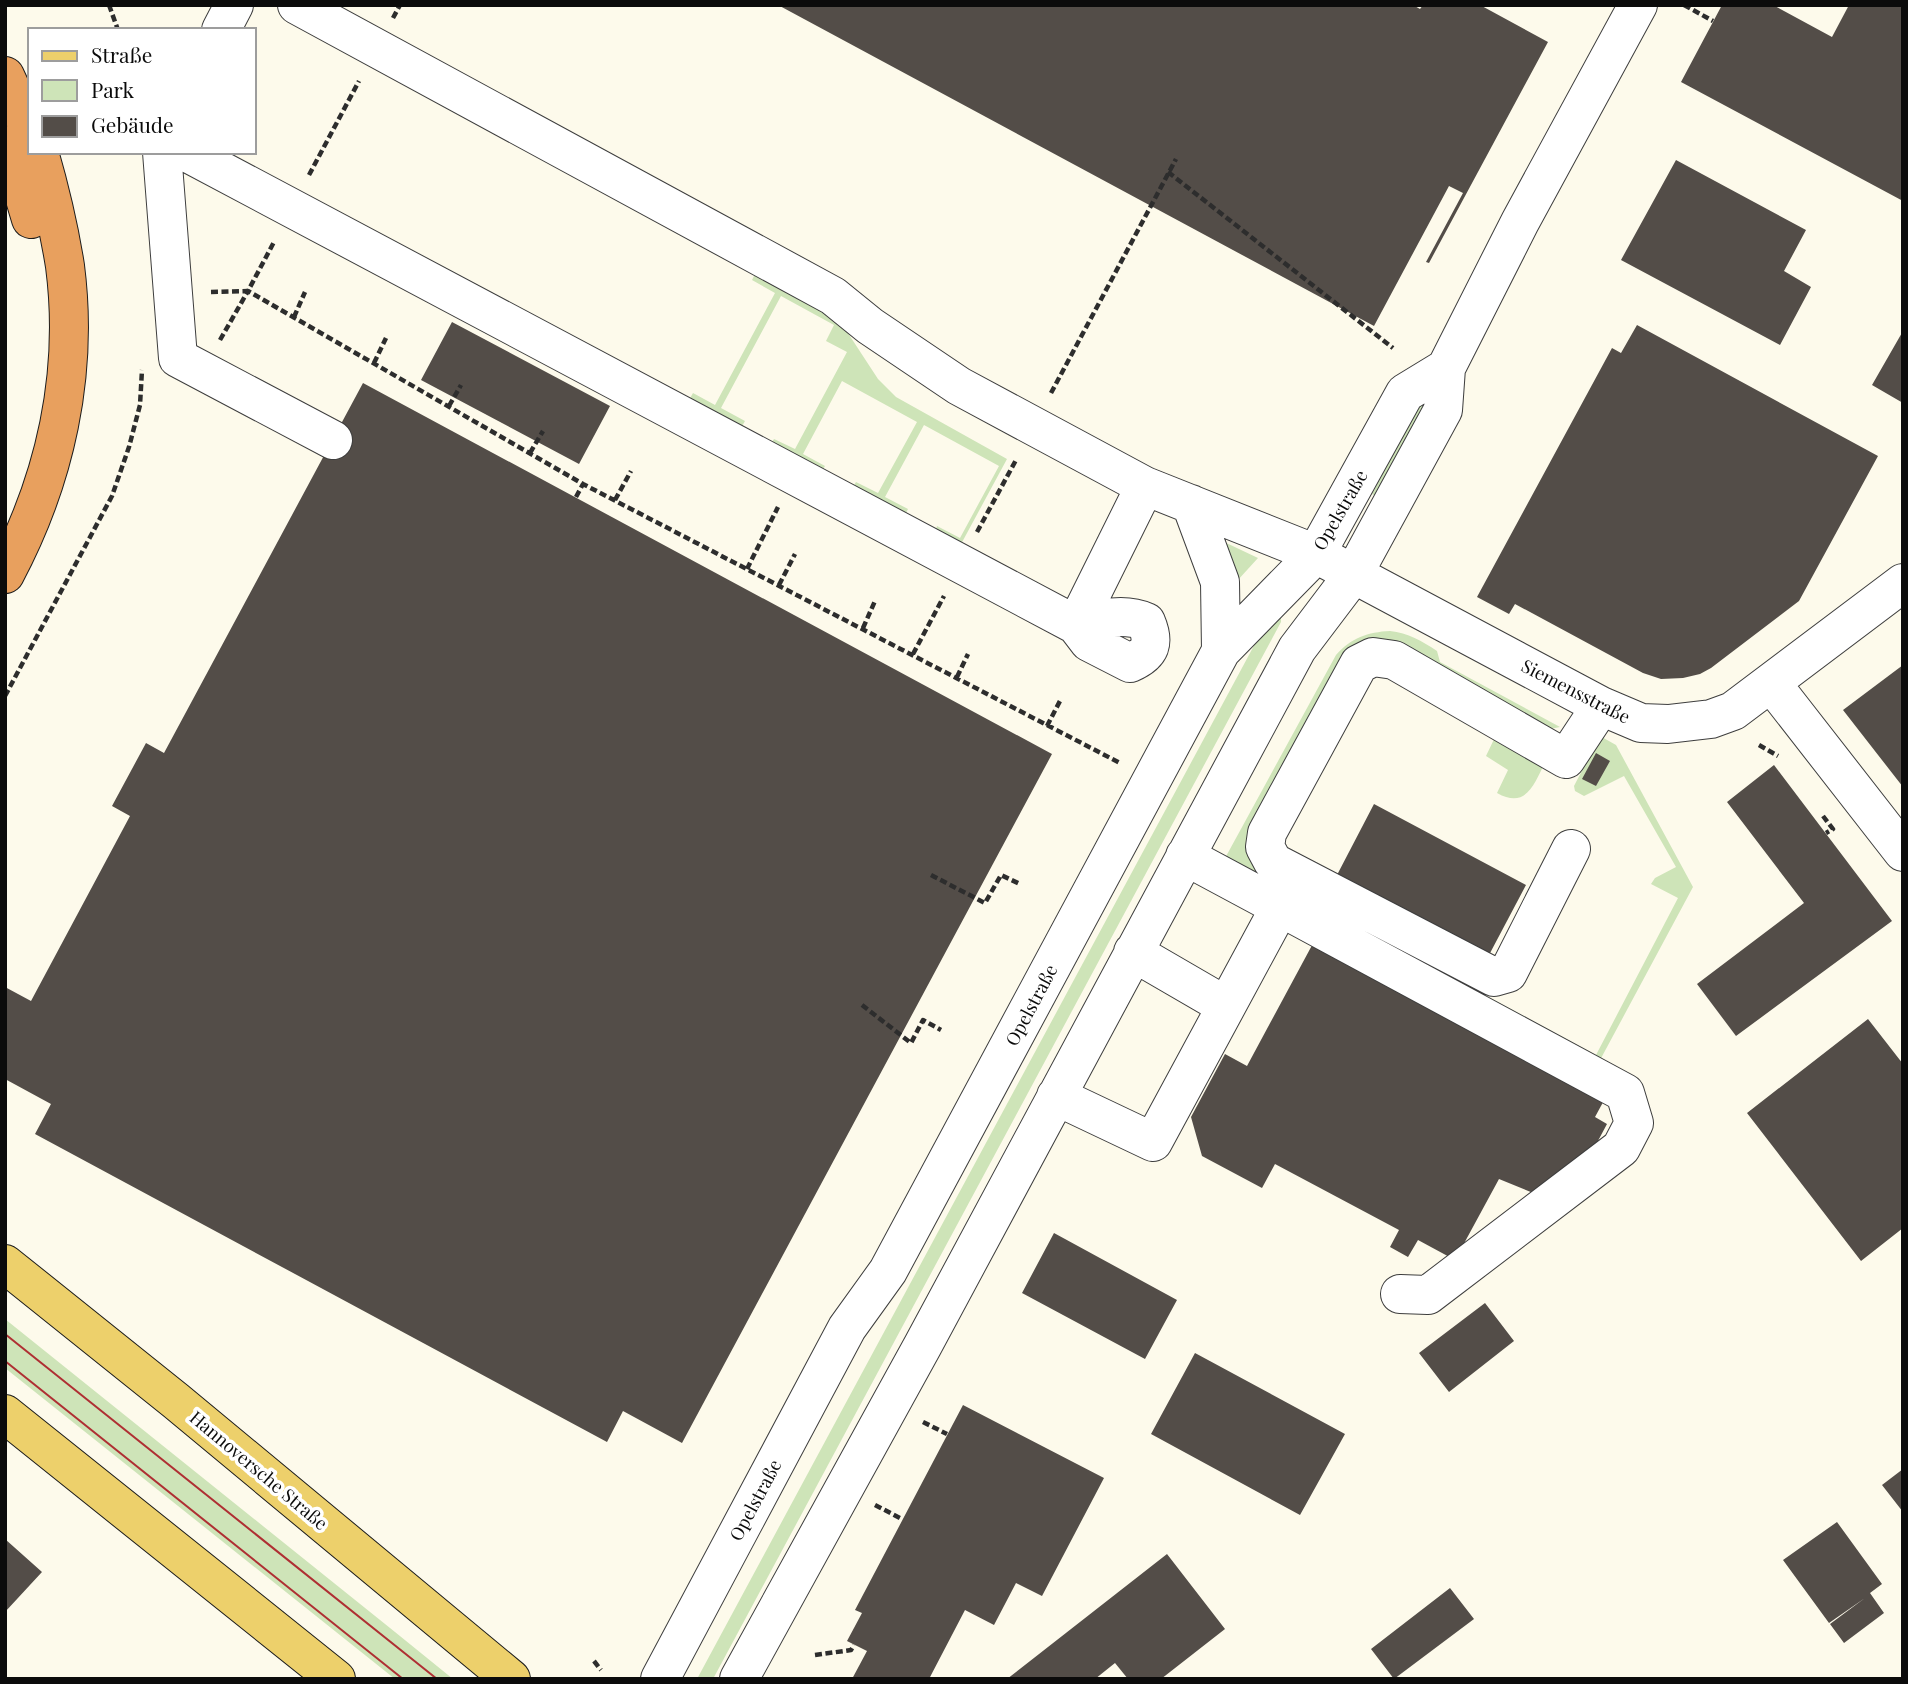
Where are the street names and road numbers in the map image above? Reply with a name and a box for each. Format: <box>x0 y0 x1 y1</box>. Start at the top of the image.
street label: Opelstraße <box>1307 465 1373 555</box>
street label: Siemensstraße <box>1518 653 1634 729</box>
street label: Opelstraße <box>999 960 1063 1050</box>
street label: Hannoversche Straße <box>185 1405 333 1535</box>
street label: Opelstraße <box>723 1455 787 1545</box>

